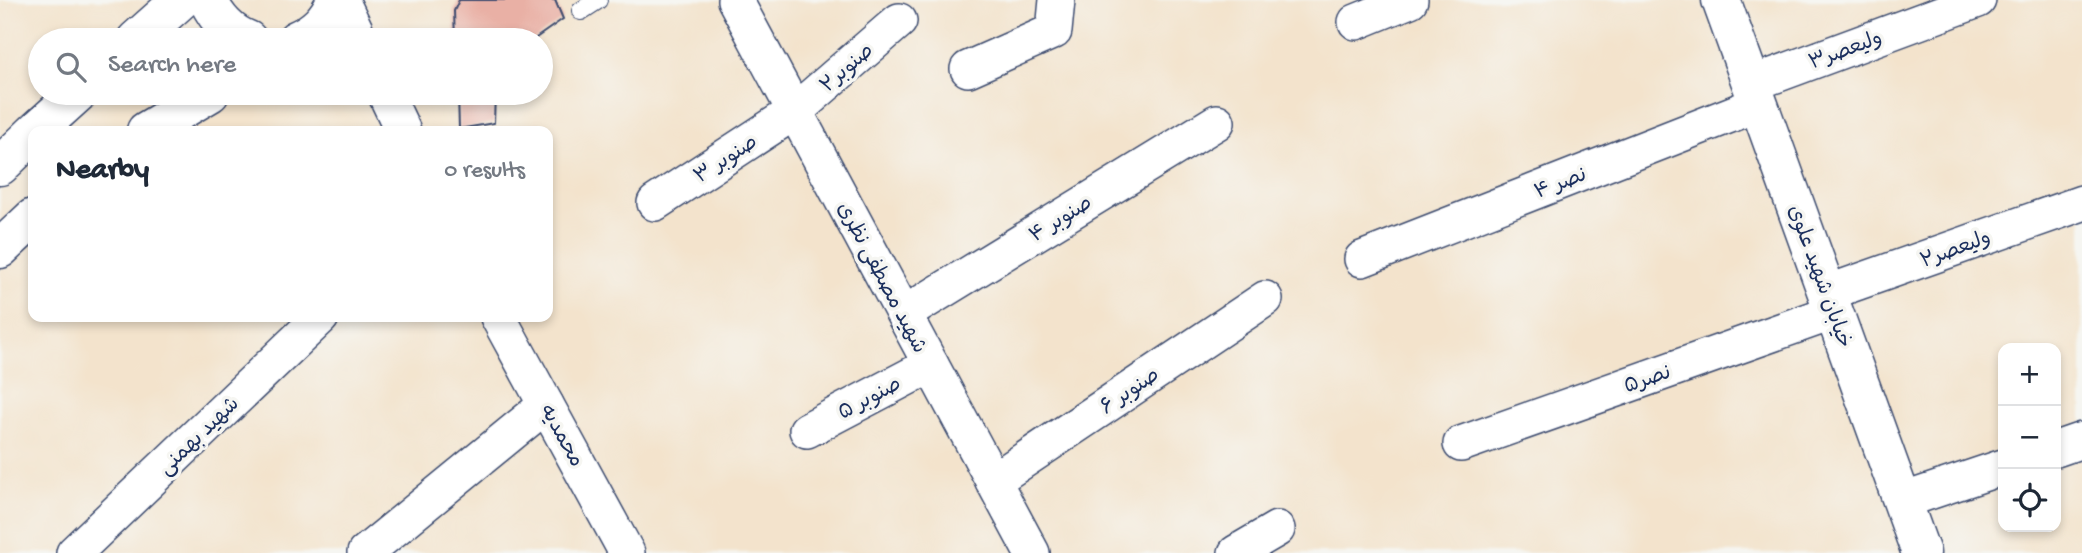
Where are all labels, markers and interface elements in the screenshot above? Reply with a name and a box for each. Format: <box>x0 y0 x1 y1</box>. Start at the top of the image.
street label: ولیعصر۳ <box>1806 27 1886 77</box>
search box <box>28 28 553 105</box>
street label: صنوبر۲ <box>816 40 880 100</box>
icon: search <box>52 48 90 86</box>
text: Search here <box>108 51 236 82</box>
street label: صنوبر ۳ <box>690 131 763 191</box>
text: Nearby <box>56 154 149 189</box>
text: 0 results <box>444 158 525 185</box>
street label: نصر ۴ <box>1532 164 1591 207</box>
street label: صنوبر ۴ <box>1026 192 1098 250</box>
street label: شهید مصطفی نظری <box>829 199 930 359</box>
street label: خیابان شهید علوی <box>1780 202 1855 352</box>
street label: ولیعصر۲ <box>1917 227 1995 276</box>
map controls <box>1998 343 2061 532</box>
button: + <box>1998 343 2061 406</box>
street label: نصر۵ <box>1621 362 1675 401</box>
street label: صنوبر ۶ <box>1096 364 1165 422</box>
street label: صنوبر ۵ <box>835 373 907 427</box>
street label: شهید بهمنی <box>155 393 246 482</box>
street label: محمدیه <box>533 401 587 472</box>
button: − <box>1998 406 2061 469</box>
button: locate <box>1998 469 2061 532</box>

